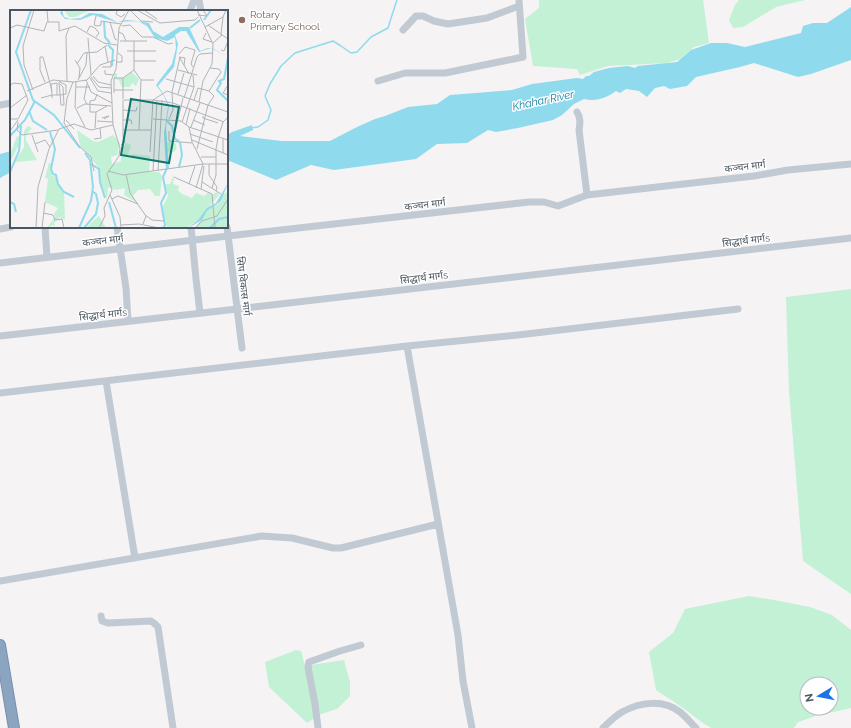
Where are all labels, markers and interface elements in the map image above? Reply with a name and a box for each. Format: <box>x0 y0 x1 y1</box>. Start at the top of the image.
place label: Rotary Primary School <box>250 9 320 32</box>
inset map <box>10 10 228 228</box>
marker: Rotary Primary School <box>237 15 247 25</box>
water label: Khahar River <box>511 87 576 113</box>
street label: कञ्चन मार्ग <box>724 158 767 174</box>
street label: कञ्चन मार्ग <box>404 196 447 212</box>
street label: कञ्चन मार्ग <box>82 232 125 248</box>
street label: सिद्धार्थ मार्गs <box>722 232 771 249</box>
street label: सिप विकास मार्ग <box>234 256 253 317</box>
street label: सिद्धार्थ मार्गs <box>400 269 449 286</box>
street label: सिद्धार्थ मार्गs <box>79 307 128 322</box>
north arrow <box>799 676 839 716</box>
text: N <box>803 692 817 703</box>

